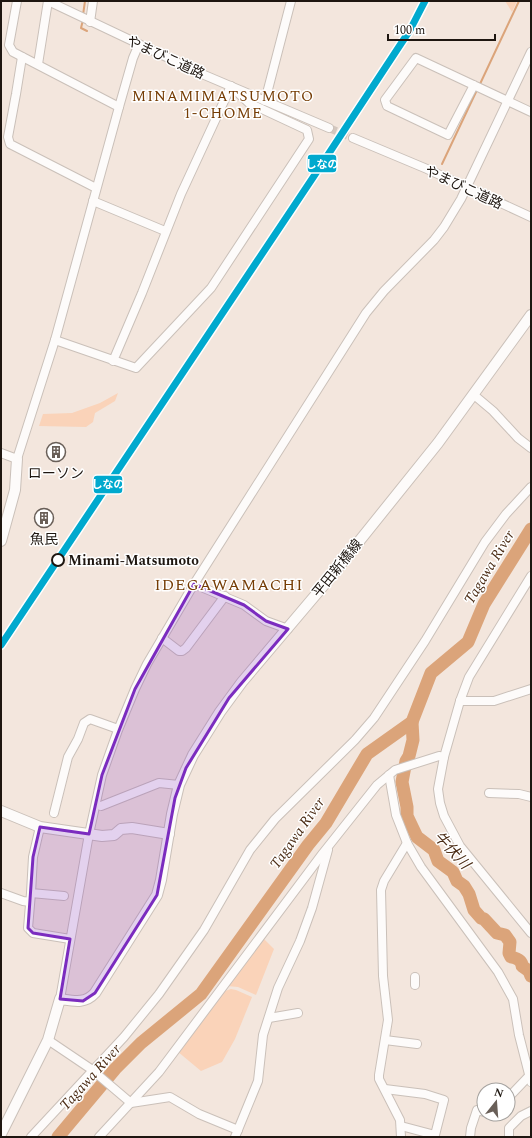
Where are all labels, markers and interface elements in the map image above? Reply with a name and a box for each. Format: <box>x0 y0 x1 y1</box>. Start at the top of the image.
scale bar <box>388 16 495 42</box>
text: 100 m <box>394 21 425 40</box>
street label: やまびこ道路 <box>123 30 208 85</box>
district label: MINAMIMATSUMOTO 1-CHOME <box>132 85 314 125</box>
line badge: しなの <box>307 154 337 173</box>
text: しなの <box>306 156 339 173</box>
street label: やまびこ道路 <box>421 160 506 215</box>
building icon: ローソン <box>45 441 67 463</box>
place label: ローソン <box>28 463 84 484</box>
line badge: しなの <box>93 475 123 494</box>
text: しなの <box>92 476 125 493</box>
building icon: 魚民 <box>33 507 55 529</box>
water label: Tagawa River <box>458 525 521 609</box>
place label: 魚民 <box>30 529 58 550</box>
street label: 平田新橋線 <box>307 535 368 602</box>
place label: Minami-Matsumoto <box>68 550 199 571</box>
marker: Minami-Matsumoto <box>51 553 65 567</box>
district label: IDEGAWAMACHI <box>154 573 304 597</box>
water label: Tagawa River <box>264 792 331 874</box>
water label: 牛伏川 <box>428 826 477 876</box>
water label: Tagawa River <box>54 1038 127 1116</box>
north arrow <box>476 1082 516 1122</box>
text: N <box>492 1083 506 1102</box>

